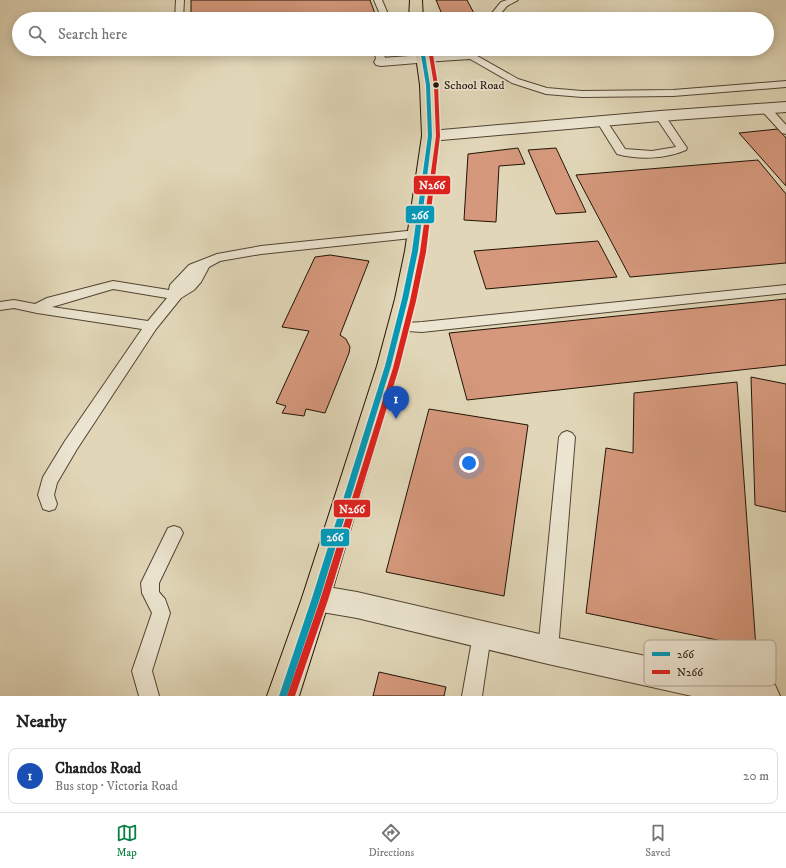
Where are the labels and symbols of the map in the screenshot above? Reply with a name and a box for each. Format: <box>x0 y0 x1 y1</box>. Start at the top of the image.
place label: School Road <box>444 78 504 93</box>
marker: School Road <box>431 80 441 90</box>
line badge: N266 <box>413 175 451 195</box>
text: N266 <box>419 179 446 193</box>
line badge: 266 <box>405 205 435 224</box>
text: 266 <box>412 209 430 223</box>
pin: 1 <box>383 386 409 419</box>
your location <box>459 453 479 473</box>
line badge: N266 <box>333 499 371 518</box>
text: N266 <box>339 503 366 517</box>
line badge: 266 <box>320 528 350 547</box>
text: 266 <box>327 531 345 545</box>
legend <box>644 640 776 686</box>
text: 266 <box>677 648 695 662</box>
text: N266 <box>677 666 704 680</box>

